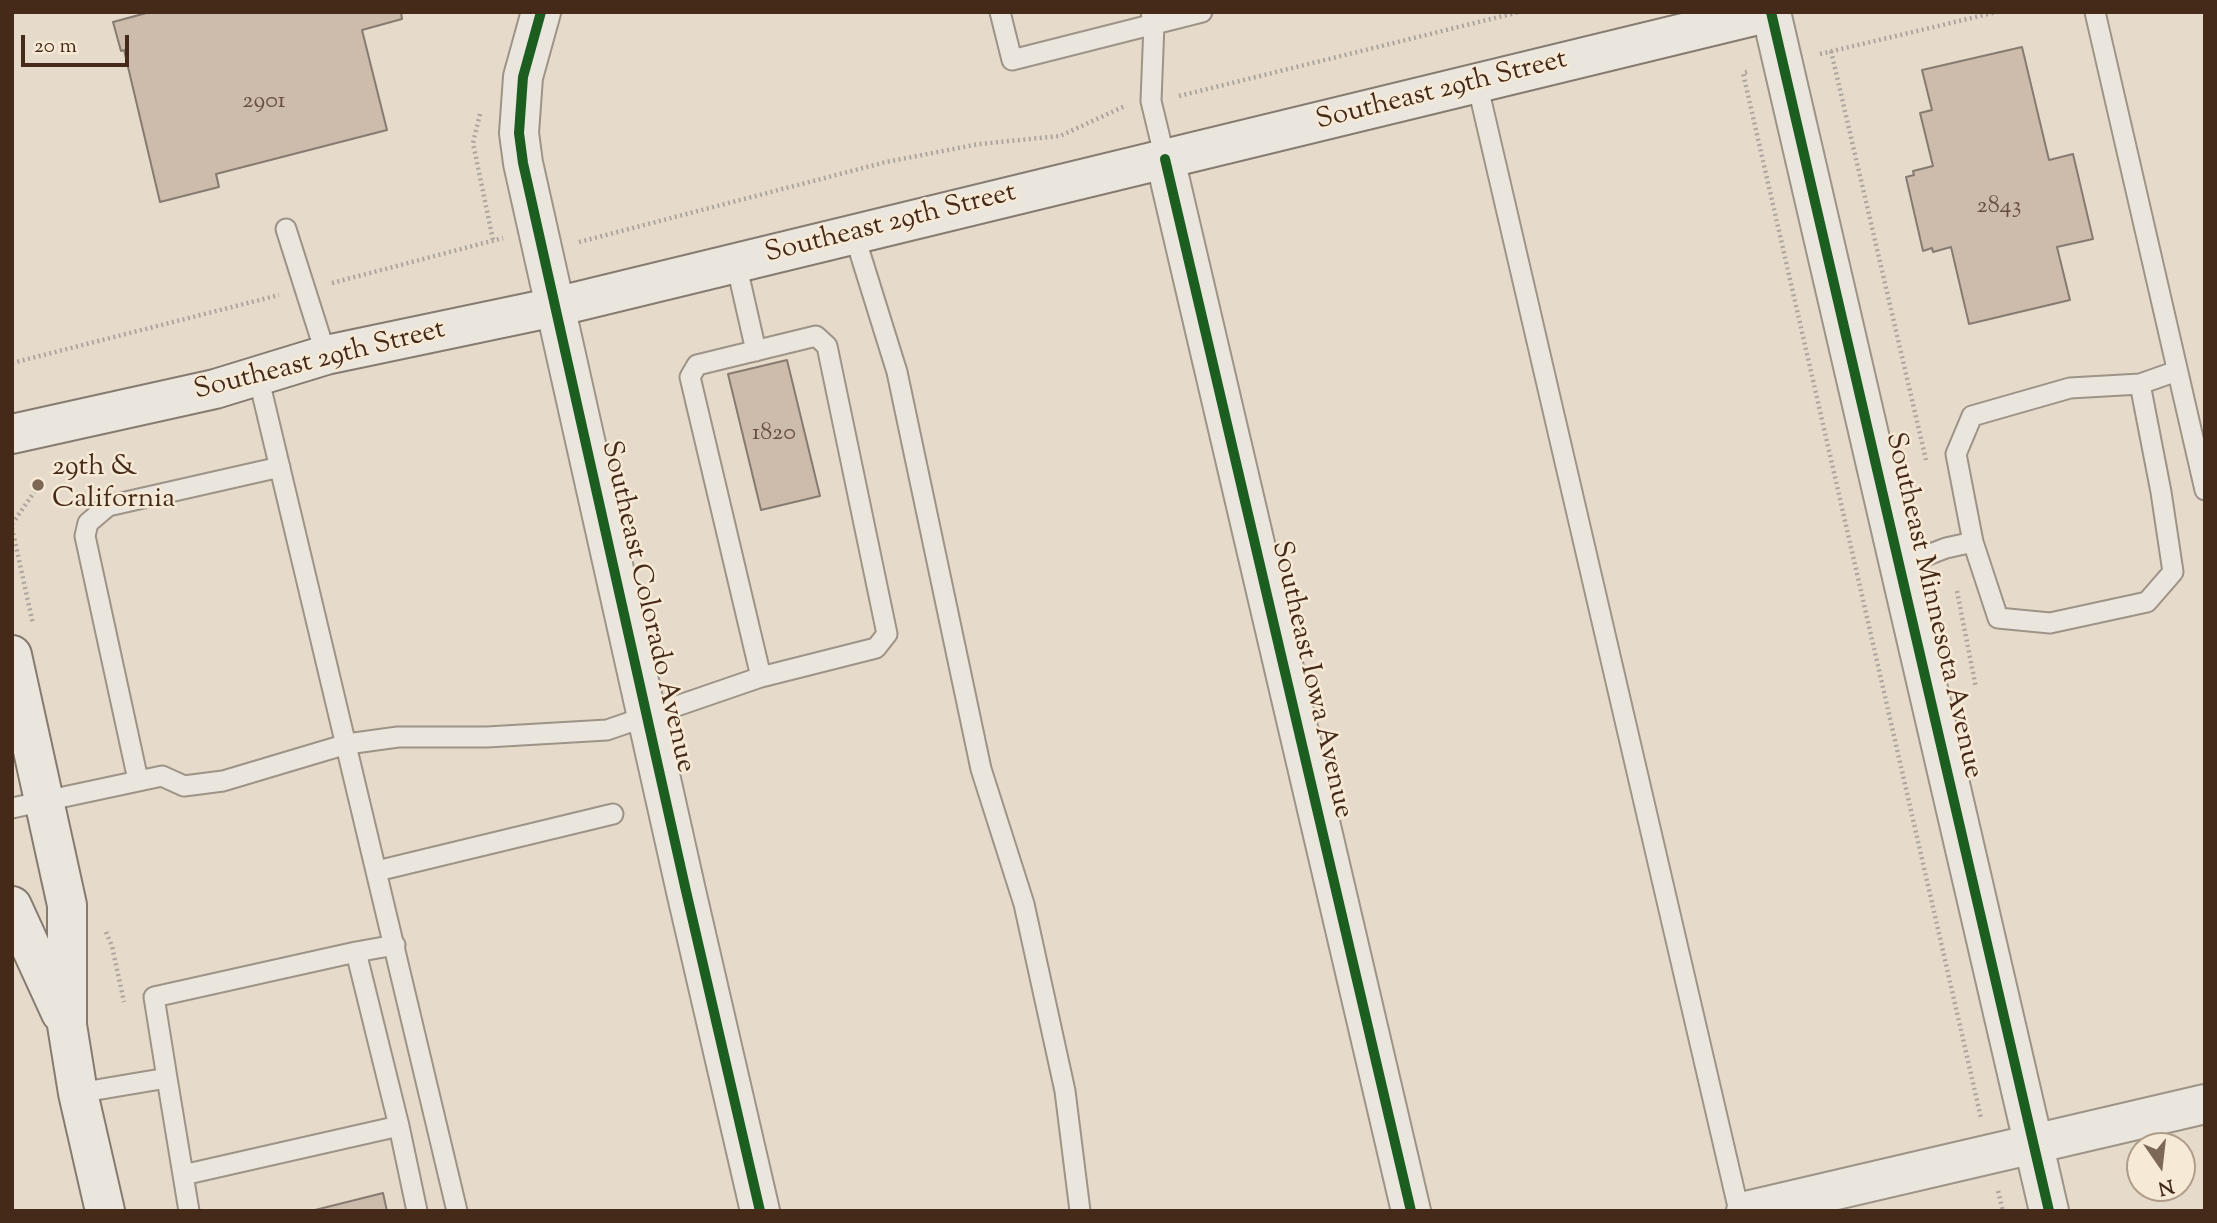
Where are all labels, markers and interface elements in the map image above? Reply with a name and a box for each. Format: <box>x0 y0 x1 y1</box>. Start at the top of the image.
scale bar <box>24 21 133 65</box>
text: 20 m <box>34 32 77 62</box>
street label: Southeast 29th Street <box>1313 45 1571 139</box>
house number: 2901 <box>242 89 286 117</box>
street label: Southeast 29th Street <box>762 178 1020 272</box>
house number: 2843 <box>1977 194 2021 222</box>
street label: Southeast 29th Street <box>191 315 449 409</box>
house number: 1820 <box>752 421 796 449</box>
street label: Southeast Minnesota Avenue <box>1876 430 1988 782</box>
street label: Southeast Colorado Avenue <box>591 438 701 776</box>
place label: 29th & California <box>52 452 175 518</box>
marker: 29th & California <box>30 477 46 493</box>
street label: Southeast Iowa Avenue <box>1262 538 1358 822</box>
north arrow <box>2126 1132 2196 1202</box>
text: N <box>2155 1171 2176 1201</box>

